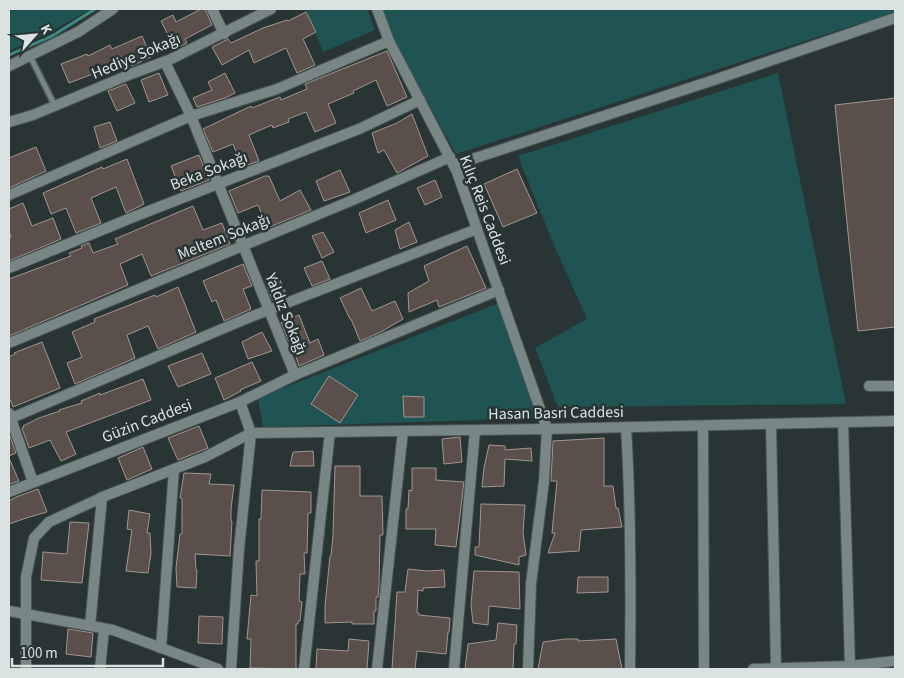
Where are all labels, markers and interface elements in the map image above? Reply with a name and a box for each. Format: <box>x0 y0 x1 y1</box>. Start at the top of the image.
north arrow <box>10 10 60 60</box>
text: K <box>35 21 57 38</box>
street label: Hediye Sokağı <box>88 27 184 85</box>
street label: Beka Sokağı <box>167 146 251 196</box>
street label: Kılıç Reis Caddesi <box>454 152 516 268</box>
street label: Meltem Sokağı <box>174 208 274 266</box>
street label: Yaldız Sokağı <box>259 269 312 358</box>
street label: Güzin Caddesi <box>99 394 195 448</box>
street label: Hasan Basri Caddesi <box>488 401 624 425</box>
scale bar <box>12 636 164 668</box>
text: 100 m <box>20 643 58 664</box>

